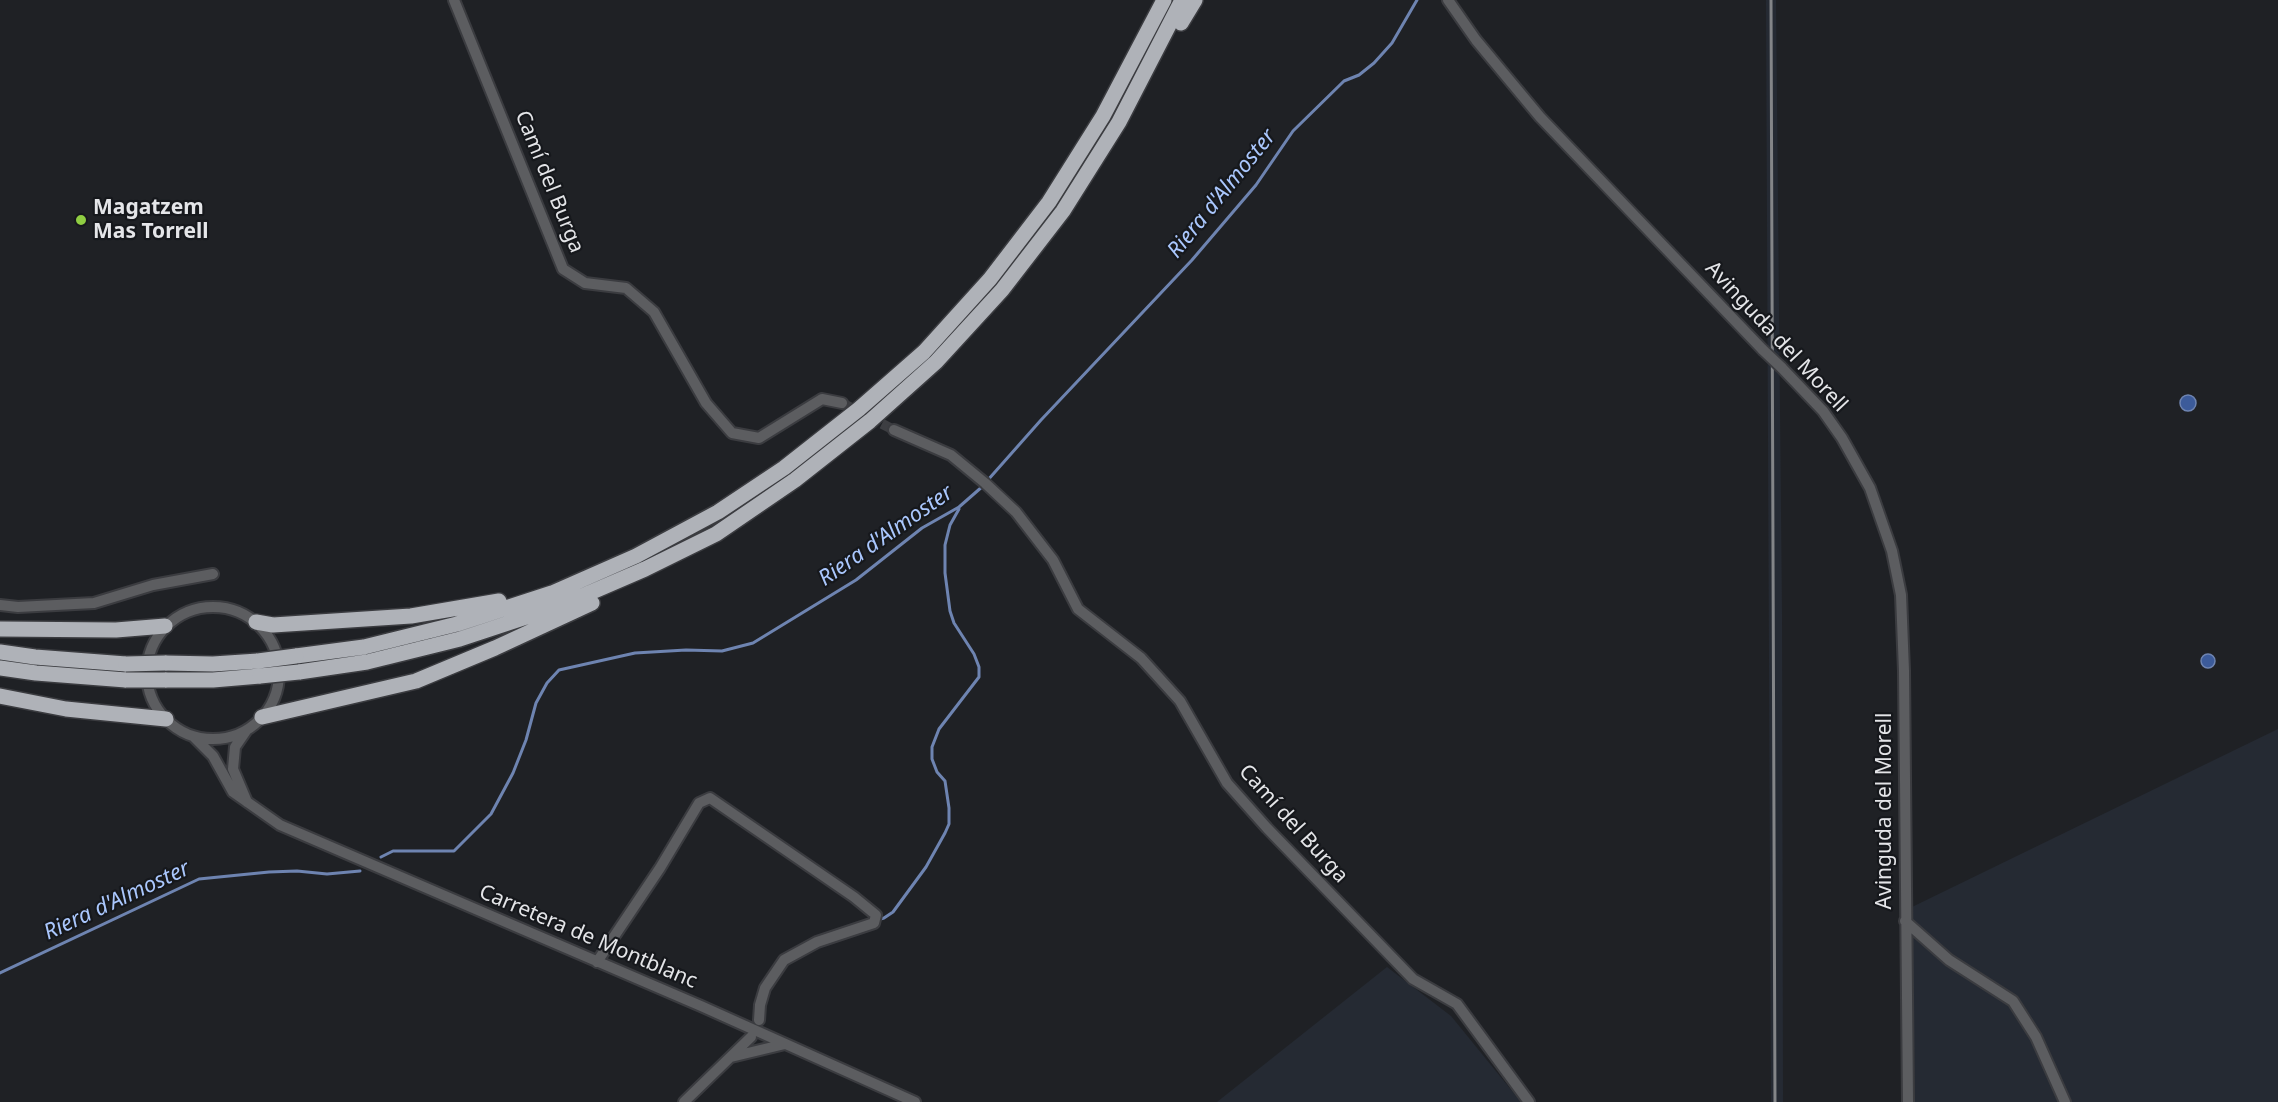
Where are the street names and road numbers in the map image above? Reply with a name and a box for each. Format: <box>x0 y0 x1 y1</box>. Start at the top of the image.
street label: Camí del Burga <box>509 107 589 257</box>
street label: Avinguda del Morell <box>1700 256 1852 418</box>
street label: Avinguda del Morell <box>1872 713 1898 909</box>
street label: Camí del Burga <box>1233 759 1353 889</box>
street label: Carretera de Montblanc <box>475 880 701 994</box>

